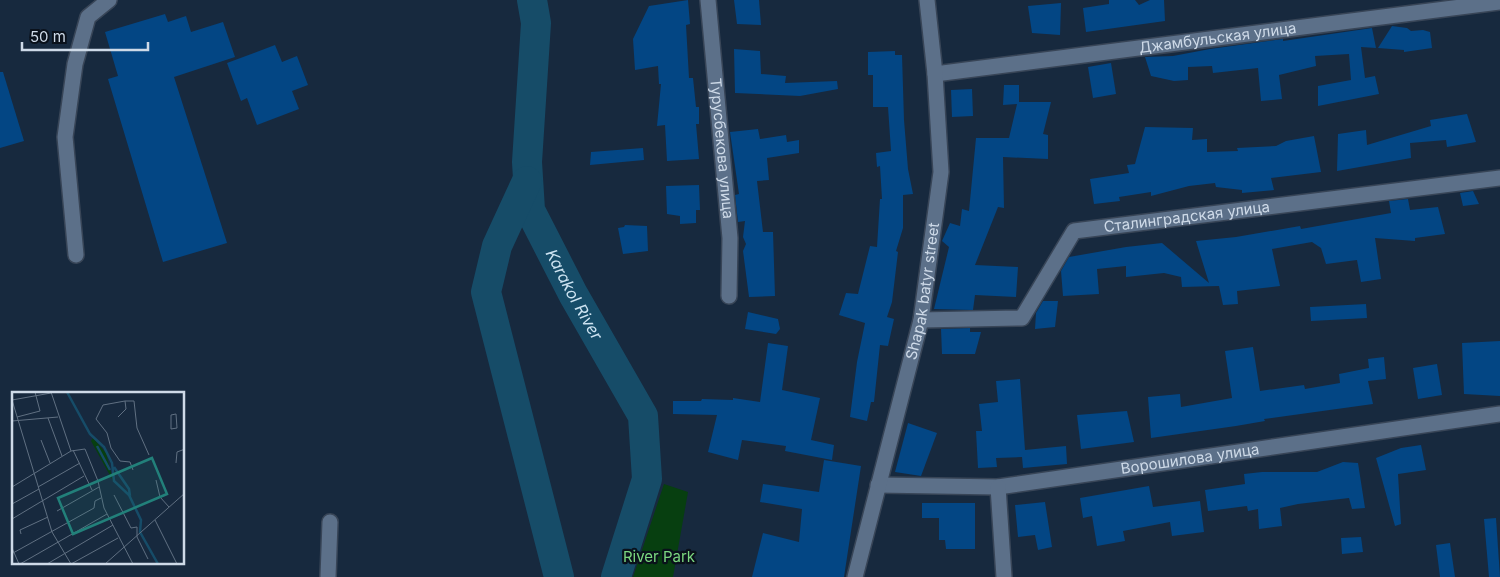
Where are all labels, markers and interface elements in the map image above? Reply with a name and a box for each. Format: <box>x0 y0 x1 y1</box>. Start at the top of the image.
street label: Джамбульская улица <box>1138 18 1297 57</box>
scale bar <box>22 20 149 52</box>
text: 50 m <box>30 27 66 46</box>
street label: Турусбекова улица <box>706 77 738 219</box>
street label: Сталинградская улица <box>1103 197 1271 236</box>
street label: Shapak batyr street <box>901 221 943 362</box>
water label: Karakol River <box>542 246 608 344</box>
inset map <box>12 392 185 564</box>
street label: Ворошилова улица <box>1119 439 1260 478</box>
park label: River Park <box>623 547 696 566</box>

